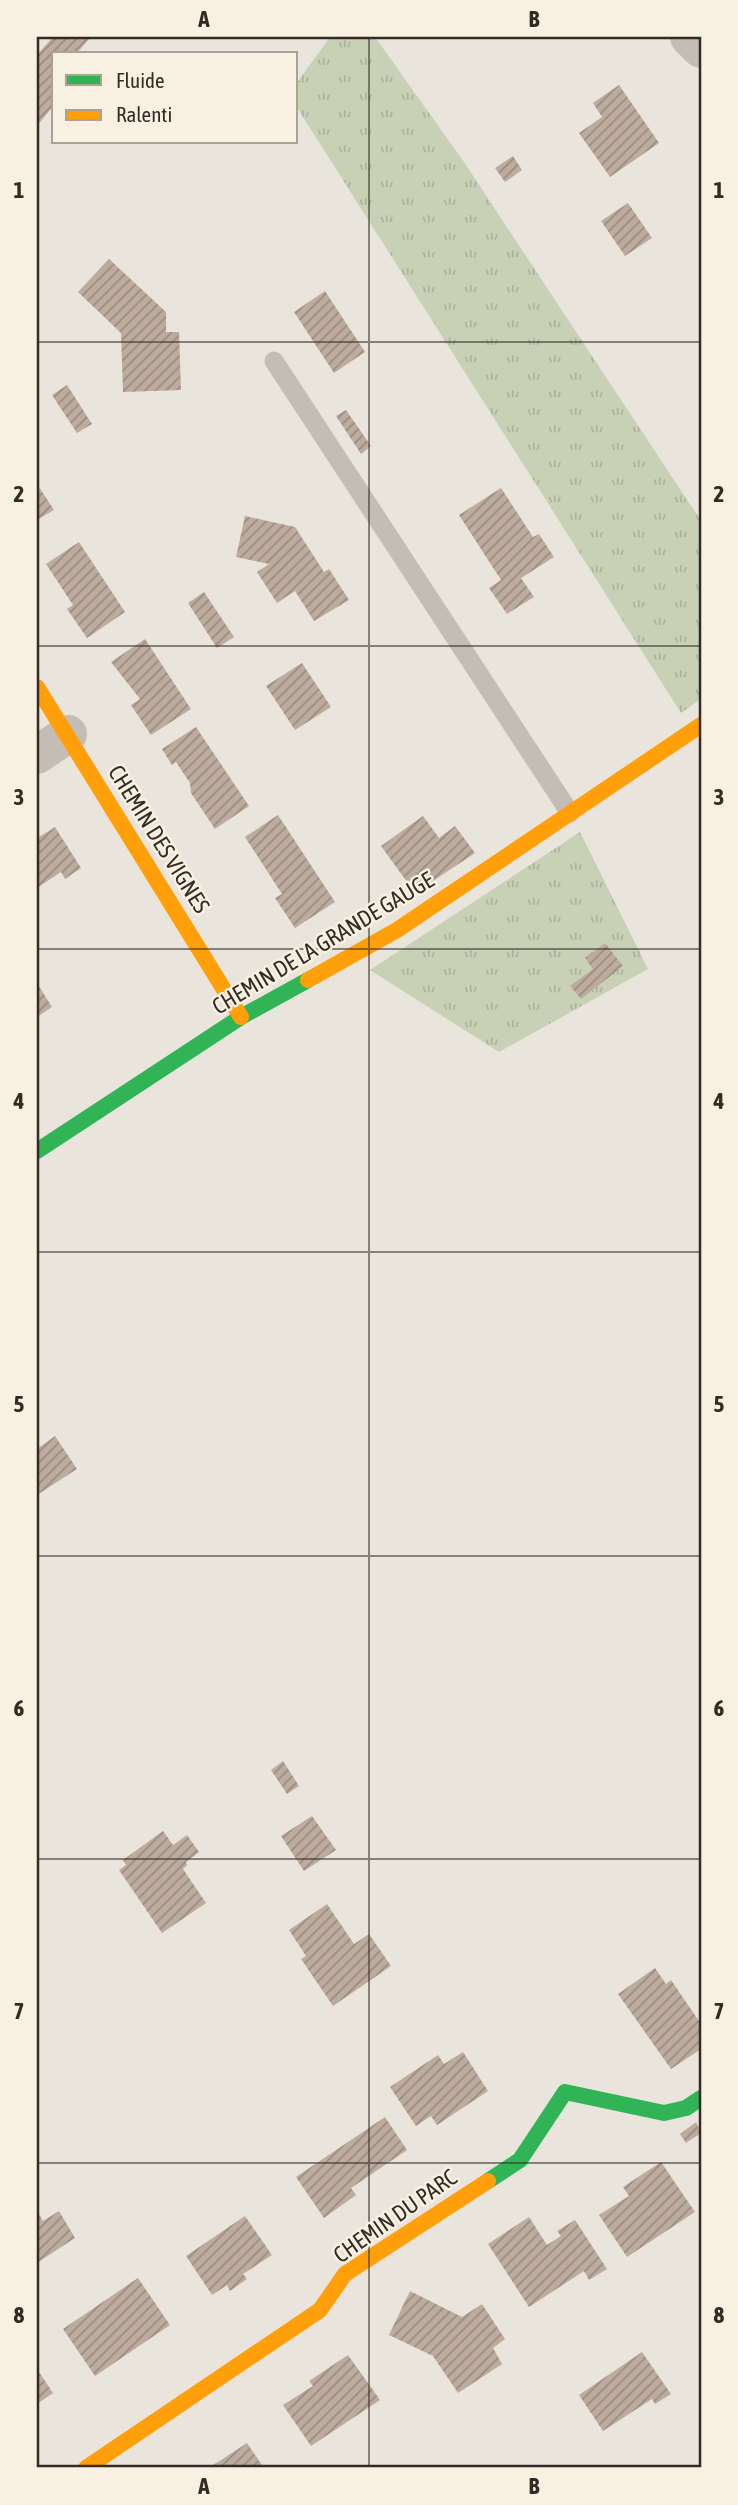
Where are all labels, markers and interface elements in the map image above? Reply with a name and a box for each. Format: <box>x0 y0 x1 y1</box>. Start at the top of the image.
text: A <box>197 6 210 32</box>
text: B <box>529 6 540 32</box>
legend <box>52 52 298 144</box>
text: Fluide <box>116 68 165 92</box>
text: Ralenti <box>116 102 172 126</box>
text: 1 <box>14 177 25 203</box>
text: 1 <box>714 177 725 203</box>
text: 2 <box>14 481 24 507</box>
text: 2 <box>714 481 724 507</box>
street label: CHEMIN DES VIGNES <box>103 760 215 918</box>
text: 3 <box>14 784 24 810</box>
text: 3 <box>714 784 724 810</box>
street label: CHEMIN DE LA GRANDE GAUGE <box>207 866 439 1020</box>
text: 4 <box>13 1088 25 1114</box>
text: 4 <box>713 1088 725 1114</box>
text: 5 <box>14 1391 25 1417</box>
text: 5 <box>714 1391 725 1417</box>
text: 6 <box>14 1695 25 1721</box>
text: 6 <box>714 1695 725 1721</box>
text: 7 <box>14 1998 24 2024</box>
text: 7 <box>714 1998 724 2024</box>
street label: CHEMIN DU PARC <box>328 2164 462 2268</box>
text: 8 <box>14 2302 25 2328</box>
text: 8 <box>714 2302 725 2328</box>
text: A <box>197 2473 210 2499</box>
text: B <box>529 2473 540 2499</box>

